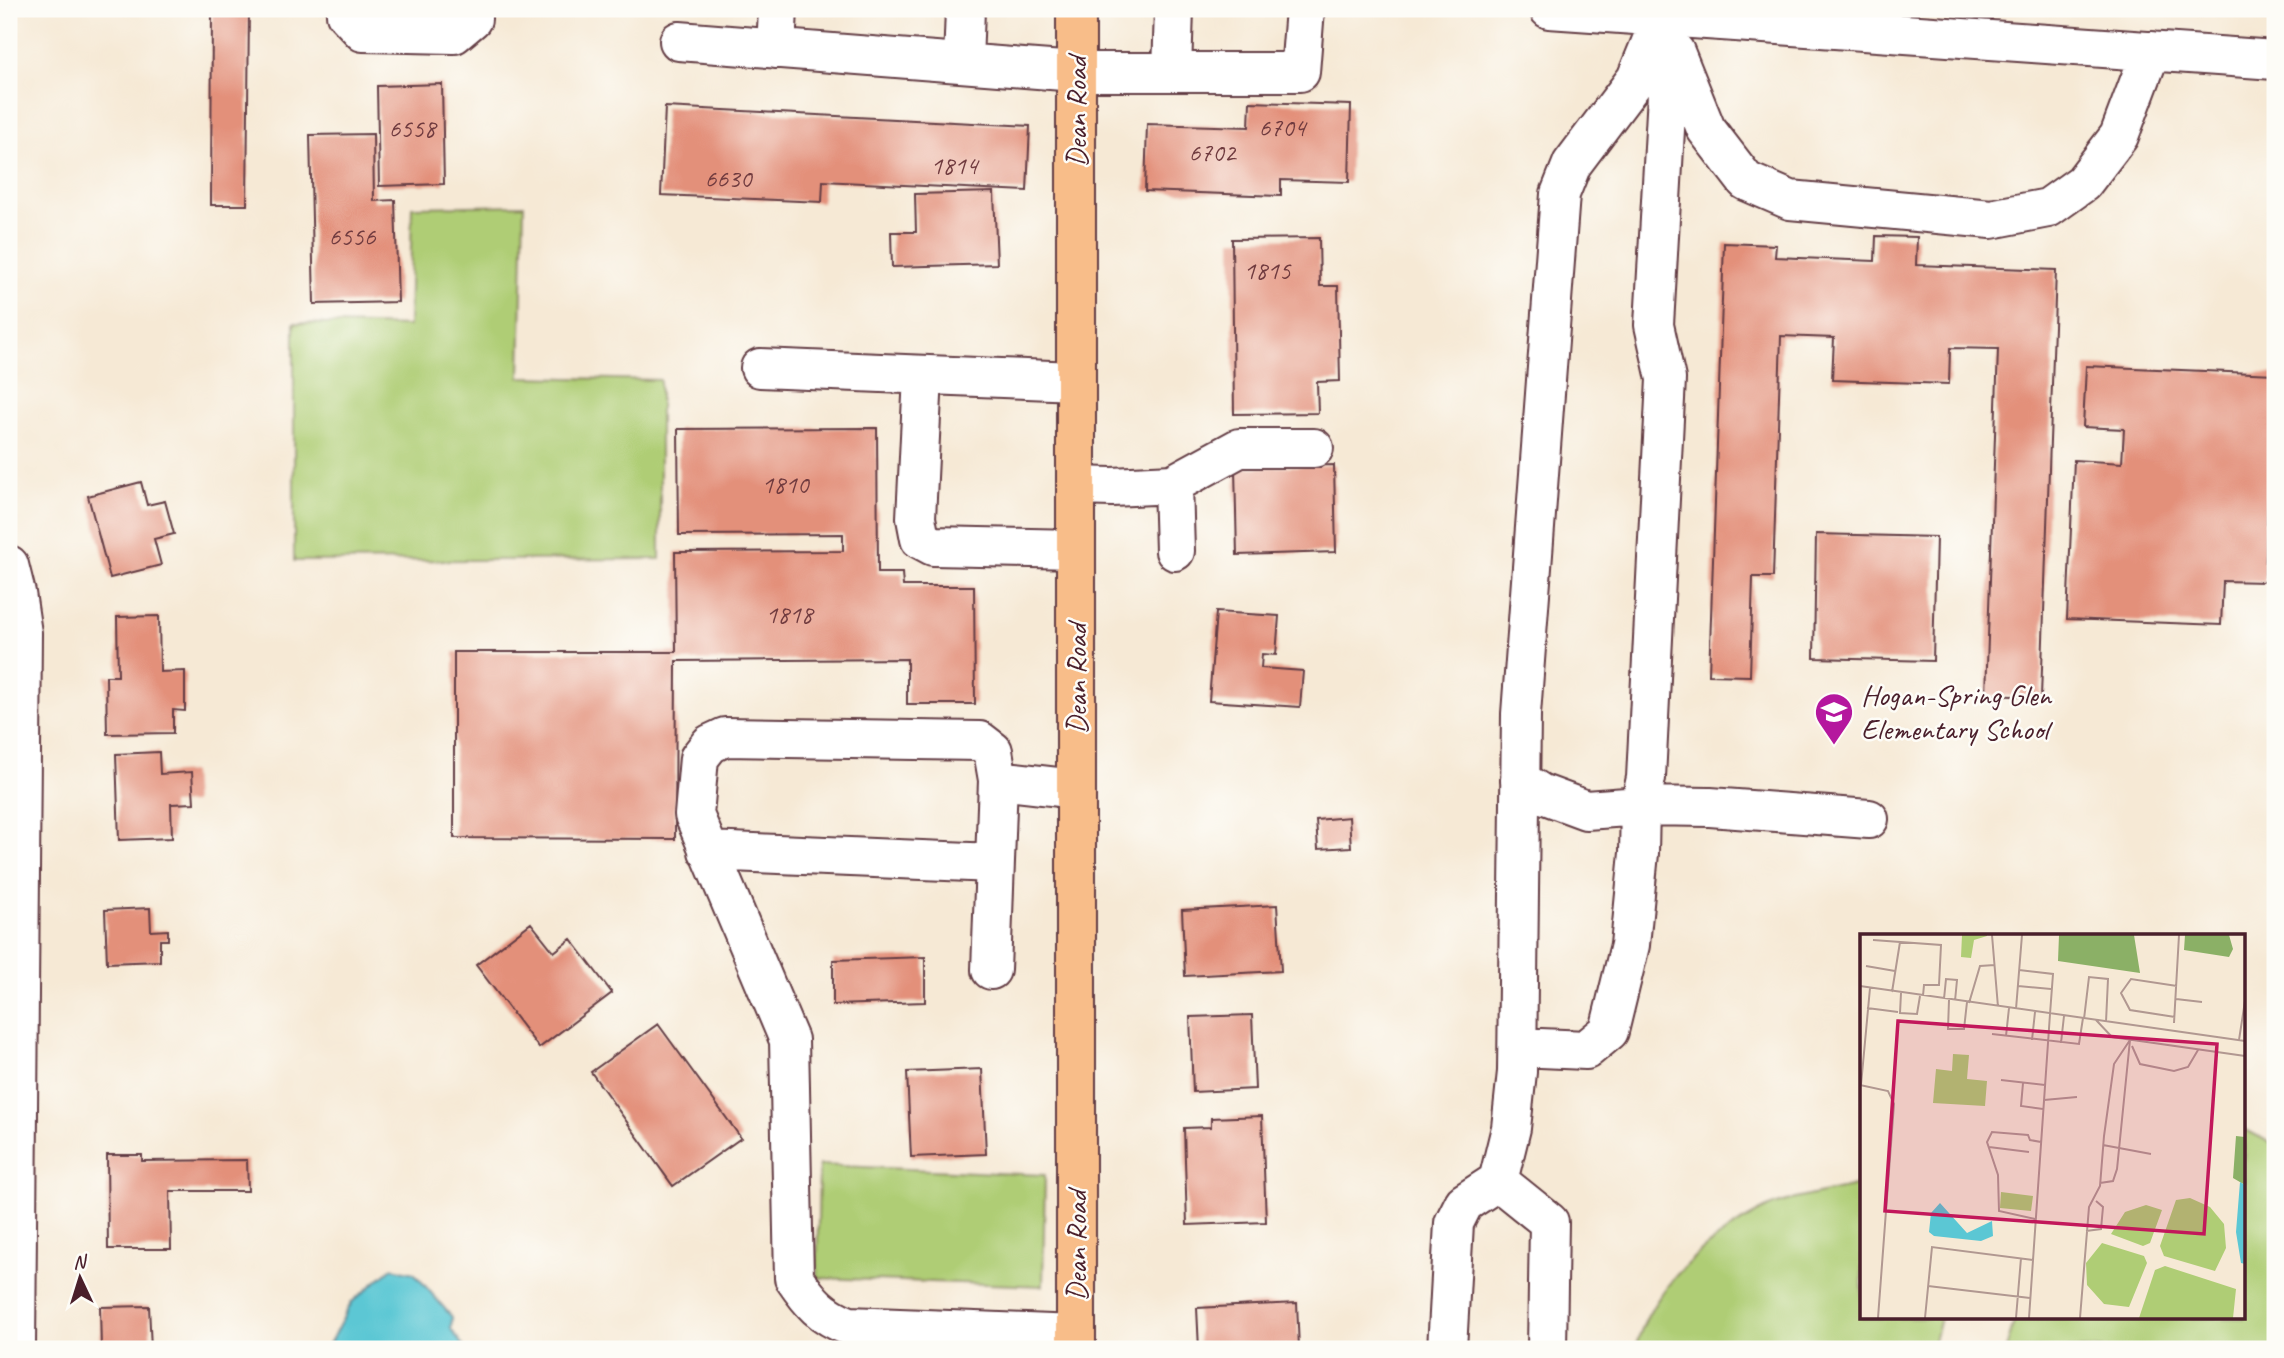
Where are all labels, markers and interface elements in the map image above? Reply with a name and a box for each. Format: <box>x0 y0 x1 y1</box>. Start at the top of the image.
street label: Dean Road <box>1057 52 1095 167</box>
house number: 6704 <box>1259 111 1308 144</box>
house number: 6558 <box>389 112 438 145</box>
house number: 6702 <box>1189 136 1238 169</box>
house number: 1814 <box>931 149 980 182</box>
house number: 6630 <box>705 162 754 195</box>
house number: 6556 <box>329 220 377 253</box>
house number: 1815 <box>1244 254 1292 287</box>
house number: 1810 <box>762 468 811 501</box>
house number: 1818 <box>766 598 815 631</box>
street label: Dean Road <box>1057 619 1095 734</box>
place label: Hogan-Spring Glen Elementary School <box>1861 676 2053 748</box>
school or university icon: Hogan-Spring Glen Elementary School <box>1813 691 1855 746</box>
inset map <box>1860 934 2246 1320</box>
street label: Dean Road <box>1057 1186 1095 1301</box>
north arrow <box>46 1242 116 1312</box>
text: N <box>72 1249 89 1274</box>

